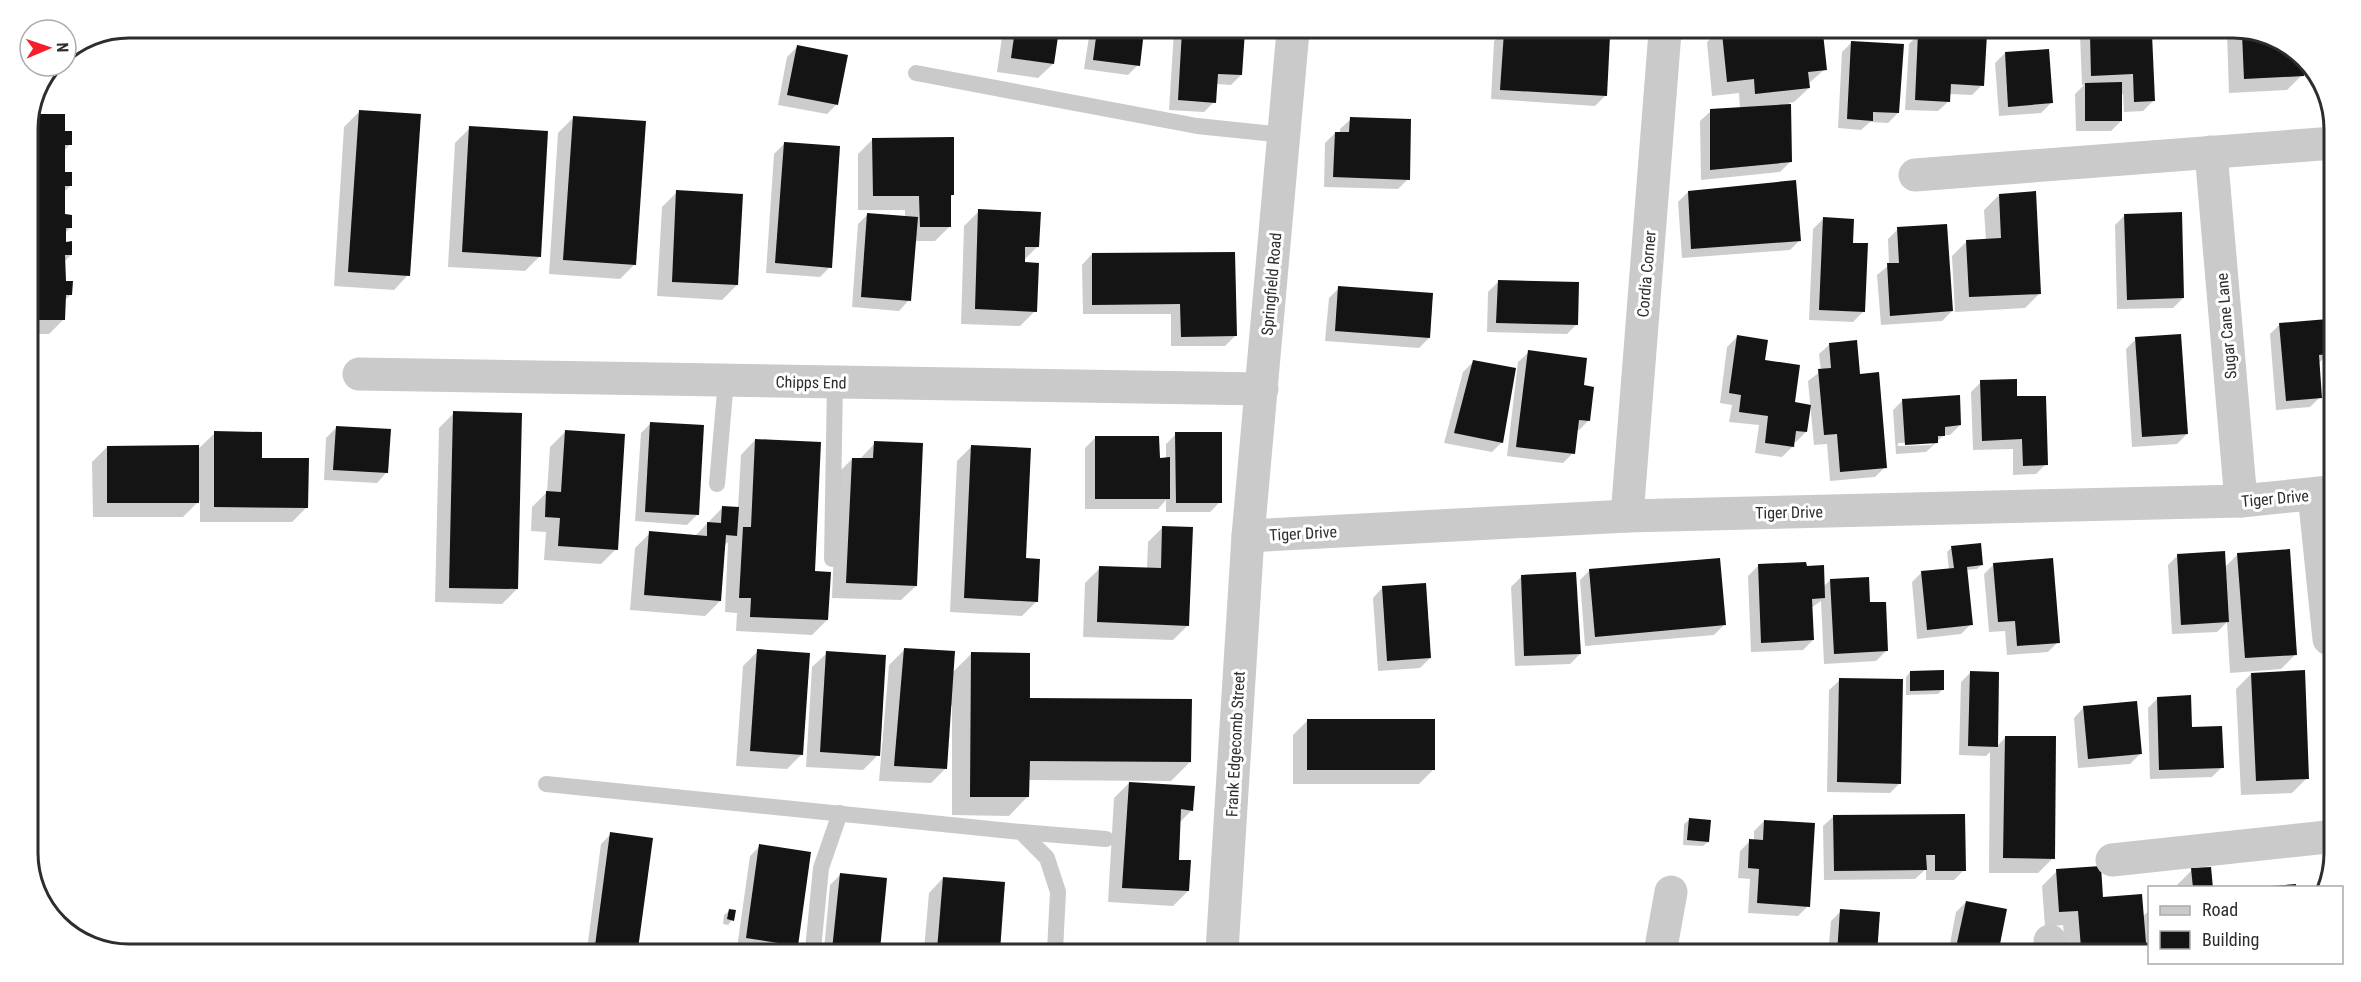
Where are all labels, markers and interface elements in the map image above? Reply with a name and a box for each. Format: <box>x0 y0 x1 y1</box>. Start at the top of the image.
north arrow <box>18 18 78 78</box>
text: N <box>53 42 72 53</box>
street label: Cordia Corner <box>1633 230 1660 318</box>
street label: Springfield Road <box>1258 232 1285 336</box>
street label: Sugar Cane Lane <box>2212 272 2241 380</box>
street label: Chipps End <box>775 372 847 393</box>
street label: Tiger Drive <box>2240 486 2310 511</box>
street label: Tiger Drive <box>1755 502 1823 523</box>
street label: Tiger Drive <box>1269 522 1337 545</box>
street label: Frank Edgecomb Street <box>1222 670 1249 817</box>
legend <box>2148 886 2343 964</box>
text: Road <box>2202 899 2238 920</box>
text: Building <box>2202 929 2259 950</box>

